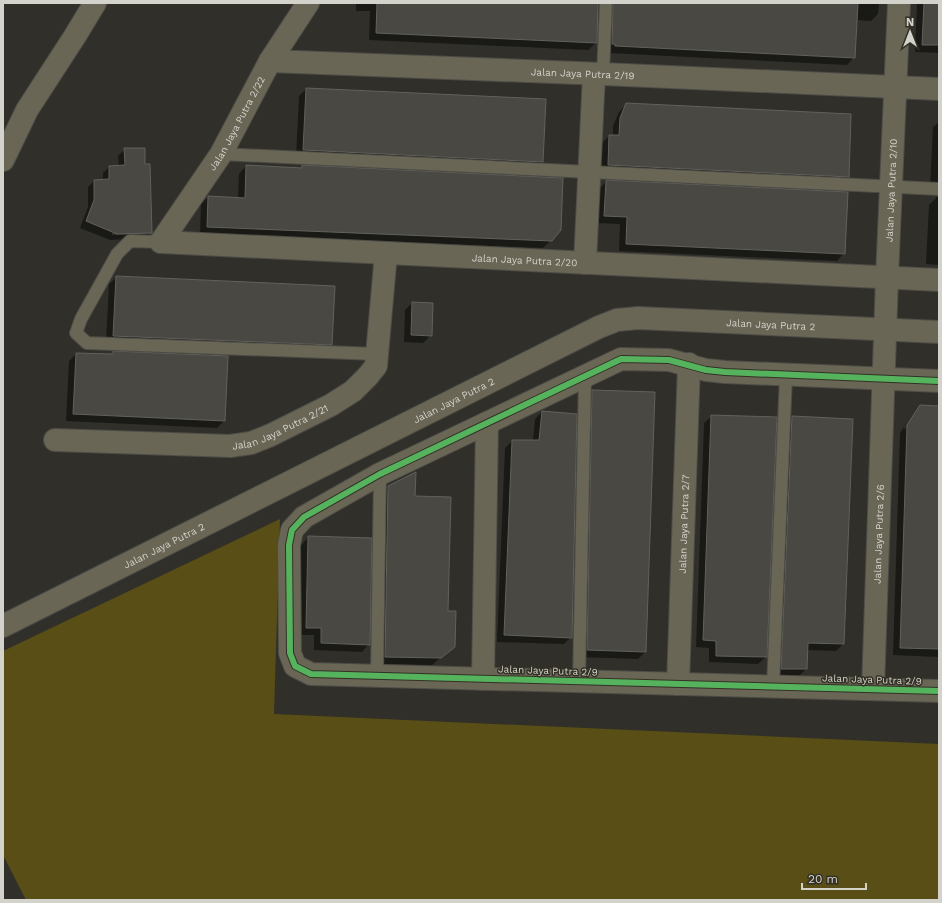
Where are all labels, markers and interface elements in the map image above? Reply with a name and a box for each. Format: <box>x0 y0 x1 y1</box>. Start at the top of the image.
north arrow <box>890 12 930 52</box>
text: N <box>906 16 914 29</box>
street label: Jalan Jaya Putra 2/19 <box>531 66 635 81</box>
street label: Jalan Jaya Putra 2/22 <box>207 74 267 172</box>
street label: Jalan Jaya Putra 2/10 <box>884 138 899 242</box>
street label: Jalan Jaya Putra 2/20 <box>472 252 578 268</box>
street label: Jalan Jaya Putra 2 <box>726 317 816 332</box>
street label: Jalan Jaya Putra 2 <box>411 375 496 425</box>
street label: Jalan Jaya Putra 2/21 <box>232 402 330 452</box>
street label: Jalan Jaya Putra 2/7 <box>677 474 691 574</box>
street label: Jalan Jaya Putra 2/6 <box>872 484 886 584</box>
street label: Jalan Jaya Putra 2 <box>122 521 207 571</box>
street label: Jalan Jaya Putra 2/9 <box>498 663 598 678</box>
street label: Jalan Jaya Putra 2/9 <box>822 672 922 687</box>
scale bar <box>802 865 866 891</box>
text: 20 m <box>808 872 838 886</box>

